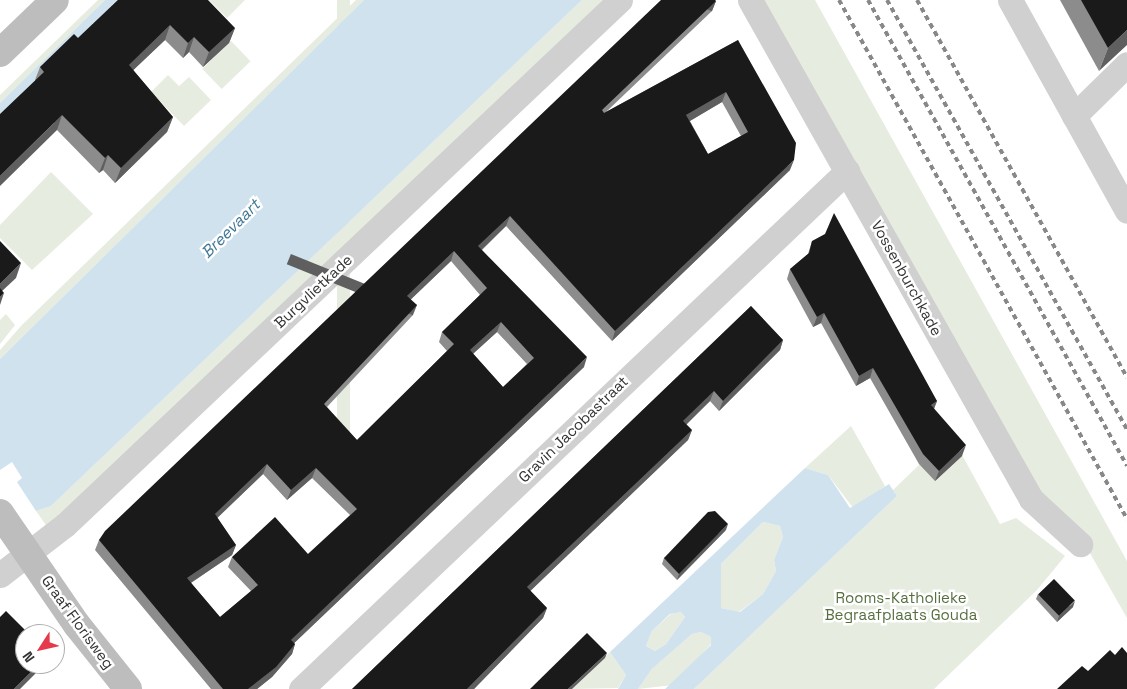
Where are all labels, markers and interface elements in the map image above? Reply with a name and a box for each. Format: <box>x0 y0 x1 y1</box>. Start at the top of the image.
water label: Breevaart <box>198 196 264 262</box>
street label: Vossenburchkade <box>868 217 946 339</box>
street label: Burgvlietkade <box>270 250 356 332</box>
street label: Gravin Jacobastraat <box>514 372 632 486</box>
street label: Graaf Florisweg <box>38 572 118 672</box>
park label: Rooms-Katholieke Begraafplaats Gouda <box>825 588 977 623</box>
north arrow <box>15 624 65 674</box>
text: N <box>18 648 39 666</box>

